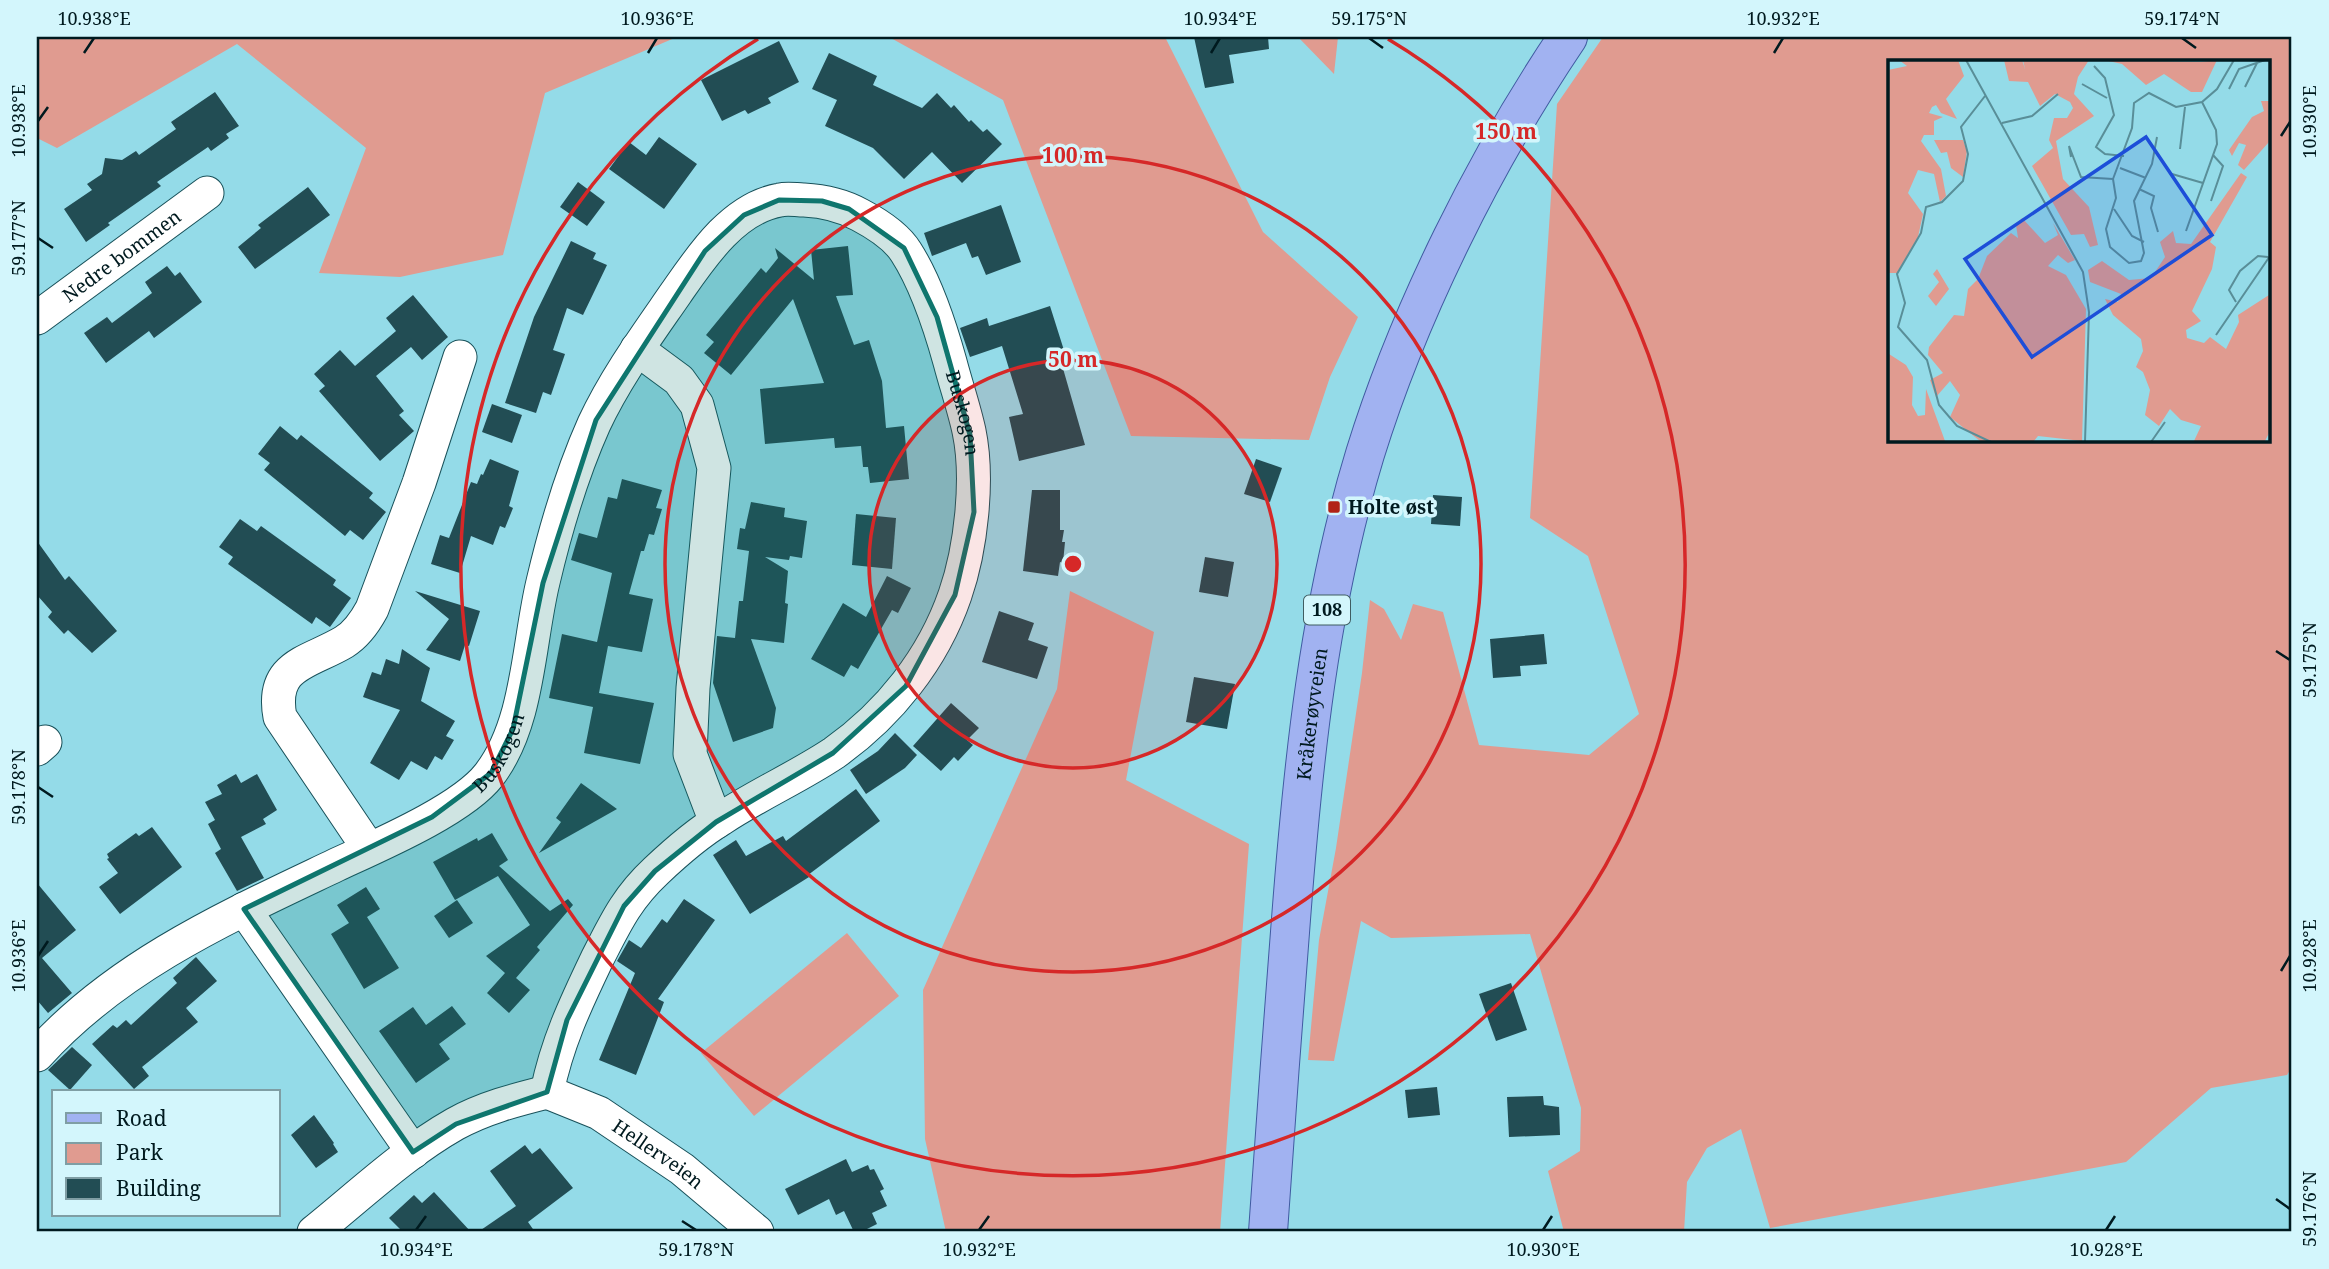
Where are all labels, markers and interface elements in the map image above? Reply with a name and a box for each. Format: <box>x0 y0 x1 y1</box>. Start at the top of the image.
text: 10.938°E <box>57 6 131 30</box>
text: 10.936°E <box>620 6 694 30</box>
text: 10.934°E <box>1183 6 1257 30</box>
text: 59.175°N <box>1331 6 1407 30</box>
text: 10.932°E <box>1746 6 1820 30</box>
text: 59.174°N <box>2144 6 2220 30</box>
inset map <box>1888 60 2270 441</box>
text: 10.938°E <box>6 84 30 158</box>
text: 10.930°E <box>2297 85 2321 159</box>
text: 150 m <box>1475 117 1537 145</box>
text: 100 m <box>1042 141 1104 169</box>
text: 59.177°N <box>6 200 30 276</box>
street label: Nedre bommen <box>57 203 186 308</box>
text: 50 m <box>1048 345 1098 373</box>
street label: Buskogen <box>940 367 985 457</box>
place label: Holte øst <box>1348 494 1434 520</box>
marker: Holte øst <box>1326 499 1342 515</box>
centre of rings <box>1061 552 1085 576</box>
road number: 108 <box>1304 596 1350 624</box>
text: 59.175°N <box>2297 622 2321 698</box>
street label: Kråkerøyveien <box>1290 646 1334 782</box>
street label: Buskogen <box>467 710 530 798</box>
text: 59.178°N <box>6 749 30 825</box>
text: 10.936°E <box>6 919 30 993</box>
text: 10.928°E <box>2297 919 2321 993</box>
legend <box>52 1090 280 1216</box>
text: Road <box>116 1104 167 1132</box>
street label: Hellerveien <box>607 1113 709 1195</box>
text: Park <box>116 1138 163 1166</box>
text: 59.176°N <box>2297 1171 2321 1247</box>
text: Building <box>116 1174 201 1202</box>
text: 10.934°E <box>379 1237 453 1261</box>
text: 59.178°N <box>658 1237 734 1261</box>
text: 10.932°E <box>942 1237 1016 1261</box>
text: 10.930°E <box>1506 1237 1580 1261</box>
text: 10.928°E <box>2069 1237 2143 1261</box>

